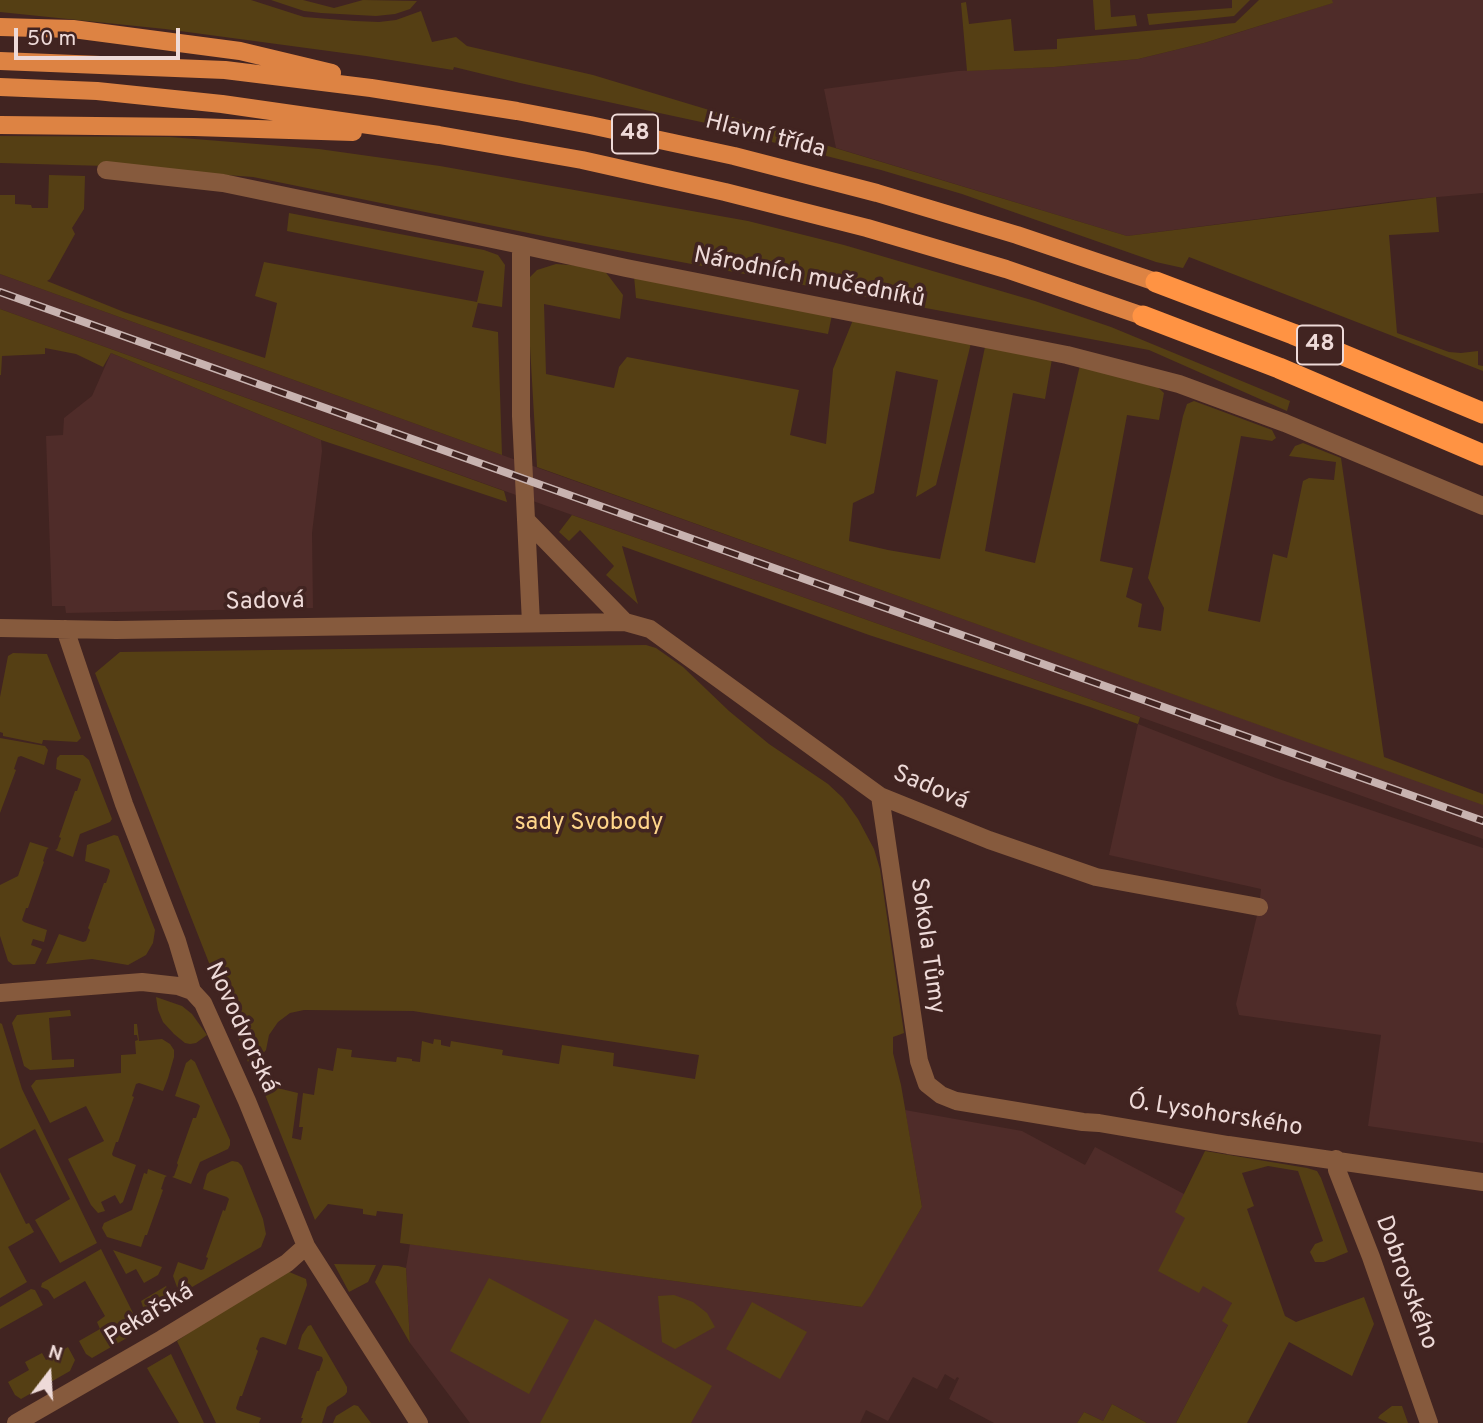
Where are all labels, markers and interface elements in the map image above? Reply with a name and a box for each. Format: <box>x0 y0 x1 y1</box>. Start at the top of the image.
scale bar <box>18 14 184 58</box>
text: 50 m <box>27 26 76 53</box>
street label: Hlavní třída <box>702 108 828 166</box>
road number: 48 <box>612 114 658 154</box>
street label: Národních mučedníků <box>691 242 927 316</box>
road number: 48 <box>1297 326 1343 364</box>
street label: Sadová <box>225 588 305 618</box>
street label: Sadová <box>888 760 972 818</box>
park label: sady Svobody <box>514 810 664 838</box>
street label: Sokola Tůmy <box>902 876 950 1016</box>
street label: Novodvorská <box>197 958 283 1098</box>
street label: Ó. Lysohorského <box>1126 1088 1304 1144</box>
street label: Dobrovského <box>1367 1212 1443 1354</box>
street label: Pekařská <box>100 1278 200 1354</box>
north arrow <box>14 1339 84 1409</box>
text: N <box>45 1340 65 1367</box>

